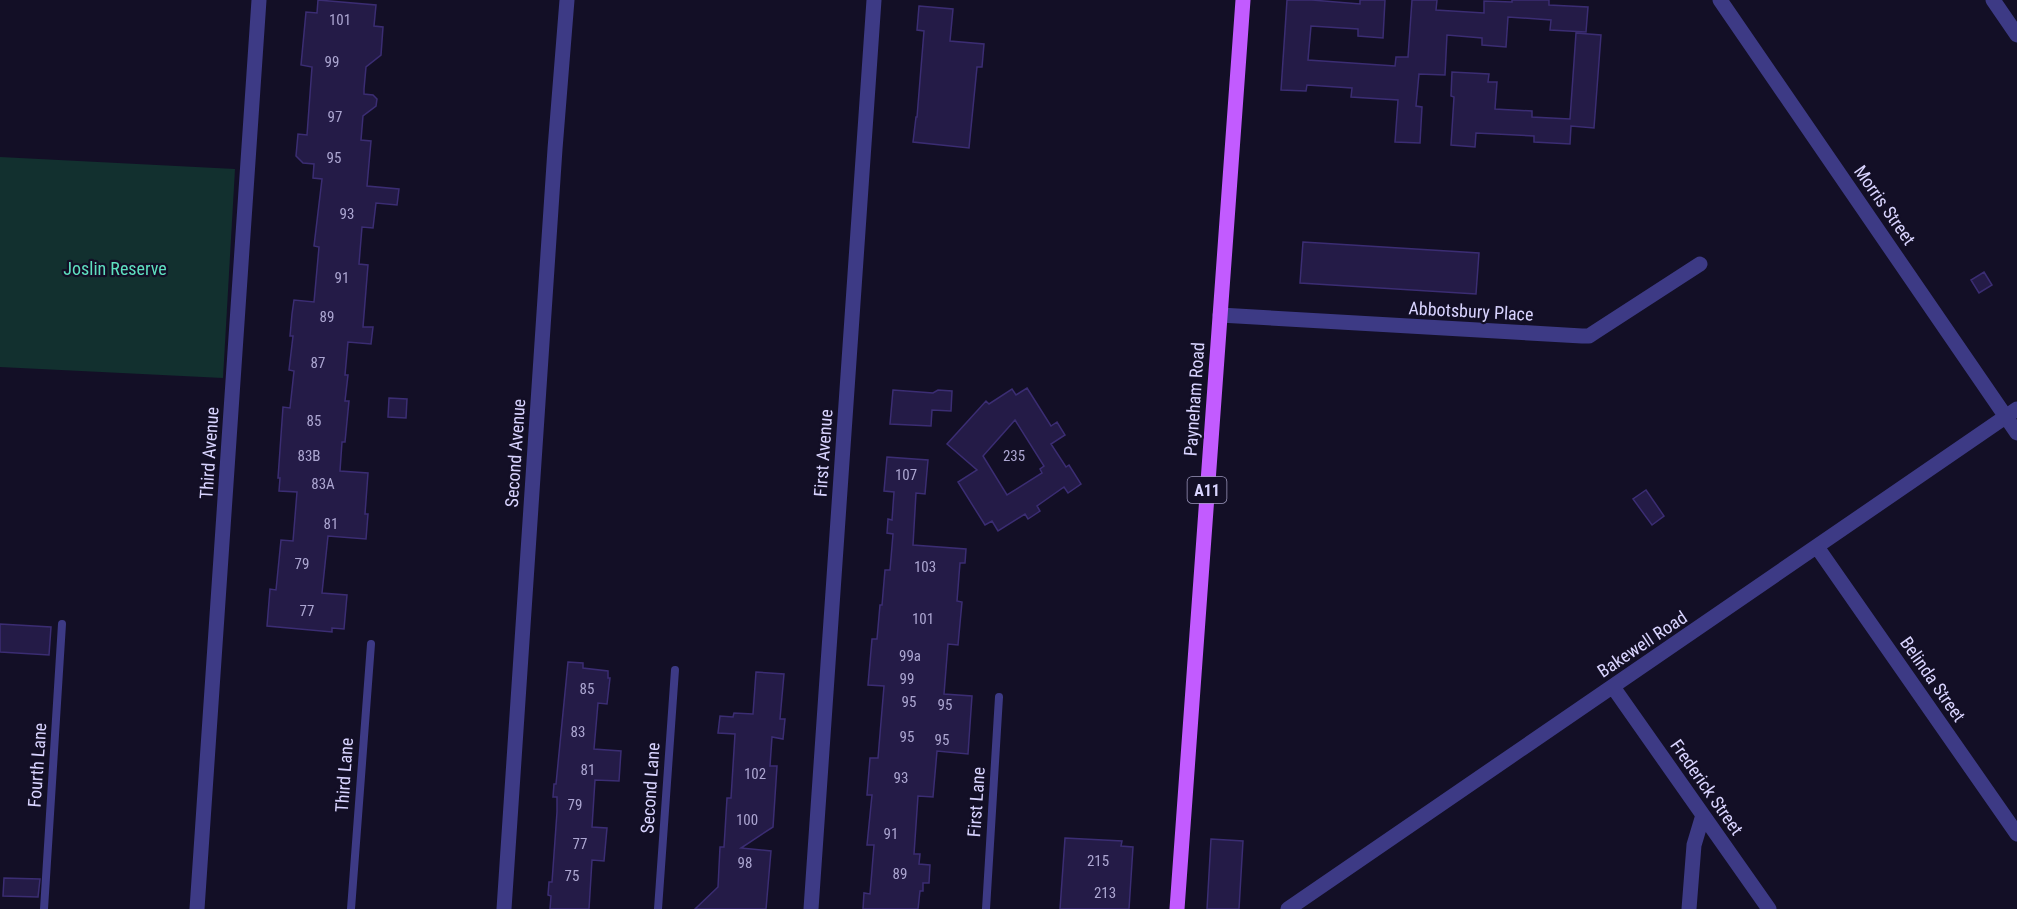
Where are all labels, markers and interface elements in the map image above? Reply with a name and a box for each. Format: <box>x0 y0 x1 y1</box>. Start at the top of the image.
house number: 101 <box>329 11 351 29</box>
house number: 99 <box>325 53 339 71</box>
house number: 97 <box>328 108 342 126</box>
house number: 95 <box>327 149 341 167</box>
street label: Morris Street <box>1850 161 1920 249</box>
house number: 93 <box>340 205 354 223</box>
park label: Joslin Reserve <box>63 258 167 279</box>
house number: 91 <box>335 269 349 287</box>
street label: Abbotsbury Place <box>1408 297 1534 325</box>
house number: 89 <box>320 308 334 326</box>
street label: Payneham Road <box>1180 341 1208 457</box>
house number: 87 <box>311 354 325 372</box>
street label: Second Avenue <box>501 398 529 508</box>
street label: Third Avenue <box>195 406 223 500</box>
street label: First Avenue <box>809 408 837 498</box>
house number: 85 <box>307 412 321 430</box>
house number: 83B <box>298 447 321 465</box>
house number: 235 <box>1003 447 1025 465</box>
house number: 107 <box>895 466 917 484</box>
house number: 83A <box>311 475 335 493</box>
road number: A11 <box>1188 477 1226 503</box>
house number: 81 <box>324 515 338 533</box>
house number: 79 <box>295 555 309 573</box>
house number: 103 <box>914 558 936 576</box>
house number: 77 <box>300 602 314 620</box>
street label: Bakewell Road <box>1593 606 1691 682</box>
house number: 101 <box>912 610 934 628</box>
street label: Belinda Street <box>1896 632 1970 726</box>
house number: 99a <box>899 647 921 665</box>
house number: 99 <box>900 670 914 688</box>
house number: 85 <box>580 680 594 698</box>
house number: 95 <box>902 693 916 711</box>
house number: 95 <box>938 696 952 714</box>
street label: Fourth Lane <box>24 722 50 808</box>
house number: 83 <box>571 723 585 741</box>
house number: 95 <box>900 728 914 746</box>
house number: 95 <box>935 731 949 749</box>
street label: Frederick Street <box>1666 735 1748 839</box>
street label: Third Lane <box>331 737 357 813</box>
street label: Second Lane <box>636 742 664 834</box>
house number: 81 <box>581 761 595 779</box>
house number: 102 <box>744 765 766 783</box>
street label: First Lane <box>963 766 989 838</box>
house number: 93 <box>894 769 908 787</box>
house number: 79 <box>568 796 582 814</box>
house number: 100 <box>736 811 758 829</box>
house number: 91 <box>884 825 898 843</box>
house number: 77 <box>573 835 587 853</box>
house number: 215 <box>1087 852 1109 870</box>
house number: 98 <box>738 854 752 872</box>
house number: 89 <box>893 865 907 883</box>
house number: 75 <box>565 867 579 885</box>
house number: 213 <box>1094 884 1116 902</box>

